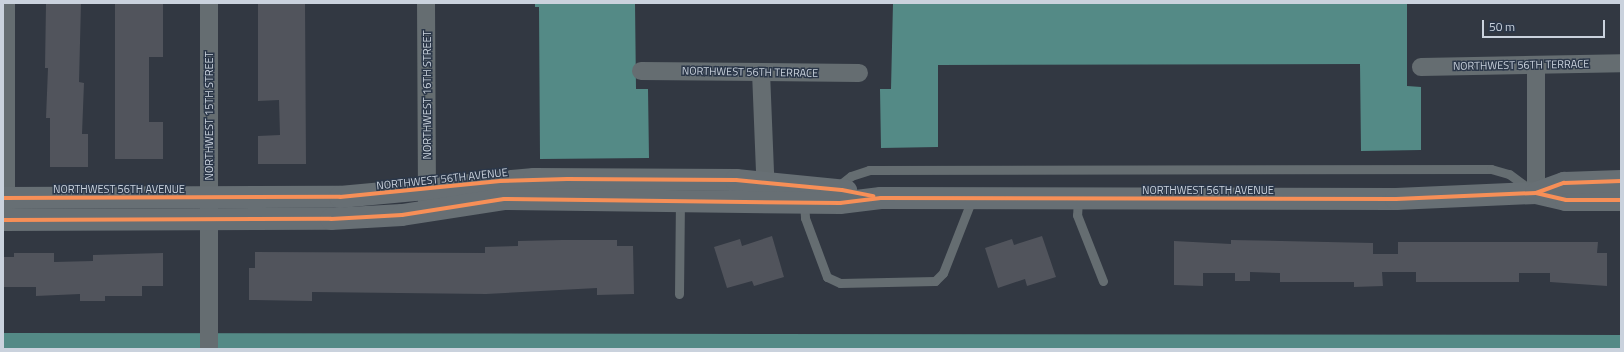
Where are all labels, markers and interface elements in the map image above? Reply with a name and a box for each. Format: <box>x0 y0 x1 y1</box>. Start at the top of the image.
scale bar <box>1484 12 1607 38</box>
text: 50 m <box>1489 17 1515 36</box>
street label: NORTHWEST 16TH STREET <box>420 31 434 159</box>
street label: NORTHWEST 15TH STREET <box>202 52 216 180</box>
street label: NORTHWEST 56TH TERRACE <box>1453 57 1589 73</box>
street label: NORTHWEST 56TH TERRACE <box>682 64 818 80</box>
street label: NORTHWEST 56TH AVENUE <box>376 166 508 192</box>
street label: NORTHWEST 56TH AVENUE <box>53 182 185 196</box>
street label: NORTHWEST 56TH AVENUE <box>1142 183 1274 197</box>

